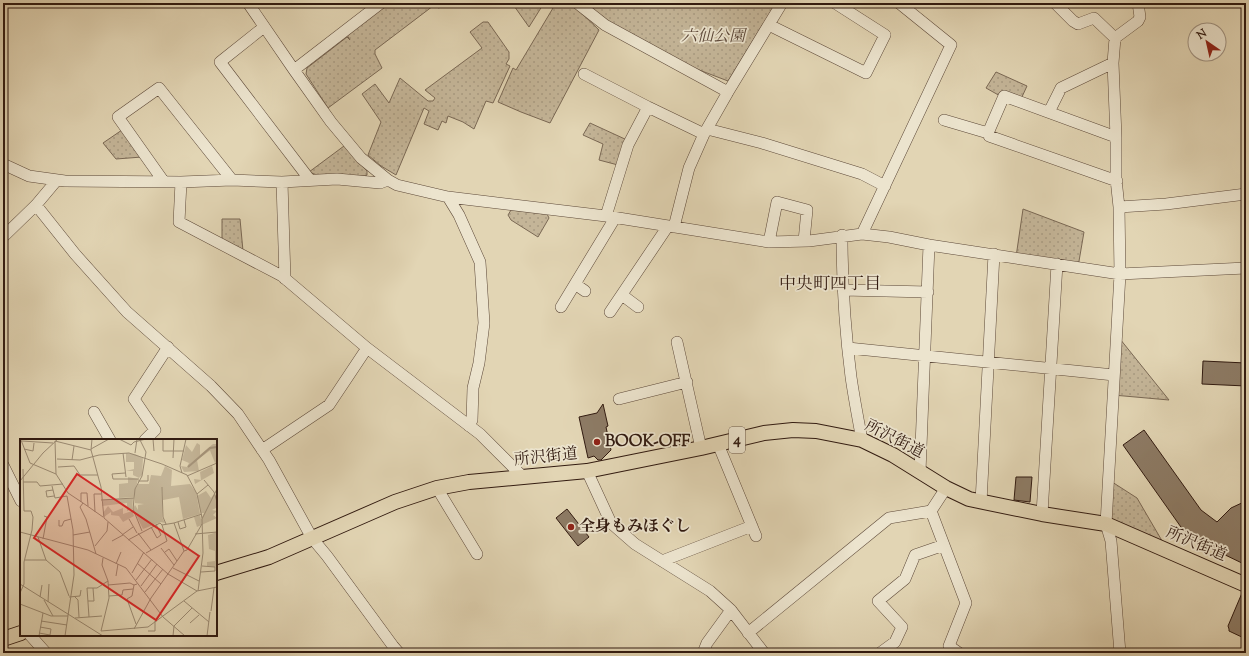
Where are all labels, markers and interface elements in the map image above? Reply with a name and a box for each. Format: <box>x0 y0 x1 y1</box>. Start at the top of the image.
north arrow <box>1187 22 1227 62</box>
text: N <box>1193 25 1210 44</box>
park label: 六仙公園 <box>681 26 748 49</box>
district label: 中央町四丁目 <box>779 273 881 297</box>
street label: 所沢街道 <box>860 415 928 465</box>
road number: 4 <box>729 427 745 453</box>
place label: BOOK-OFF <box>605 431 690 454</box>
marker: BOOK-OFF <box>592 437 602 447</box>
inset map <box>20 439 217 636</box>
street label: 所沢街道 <box>513 443 579 473</box>
place label: 全身もみほぐし <box>579 516 691 539</box>
marker: 全身もみほぐし <box>566 522 576 532</box>
street label: 所沢街道 <box>1162 522 1230 568</box>

